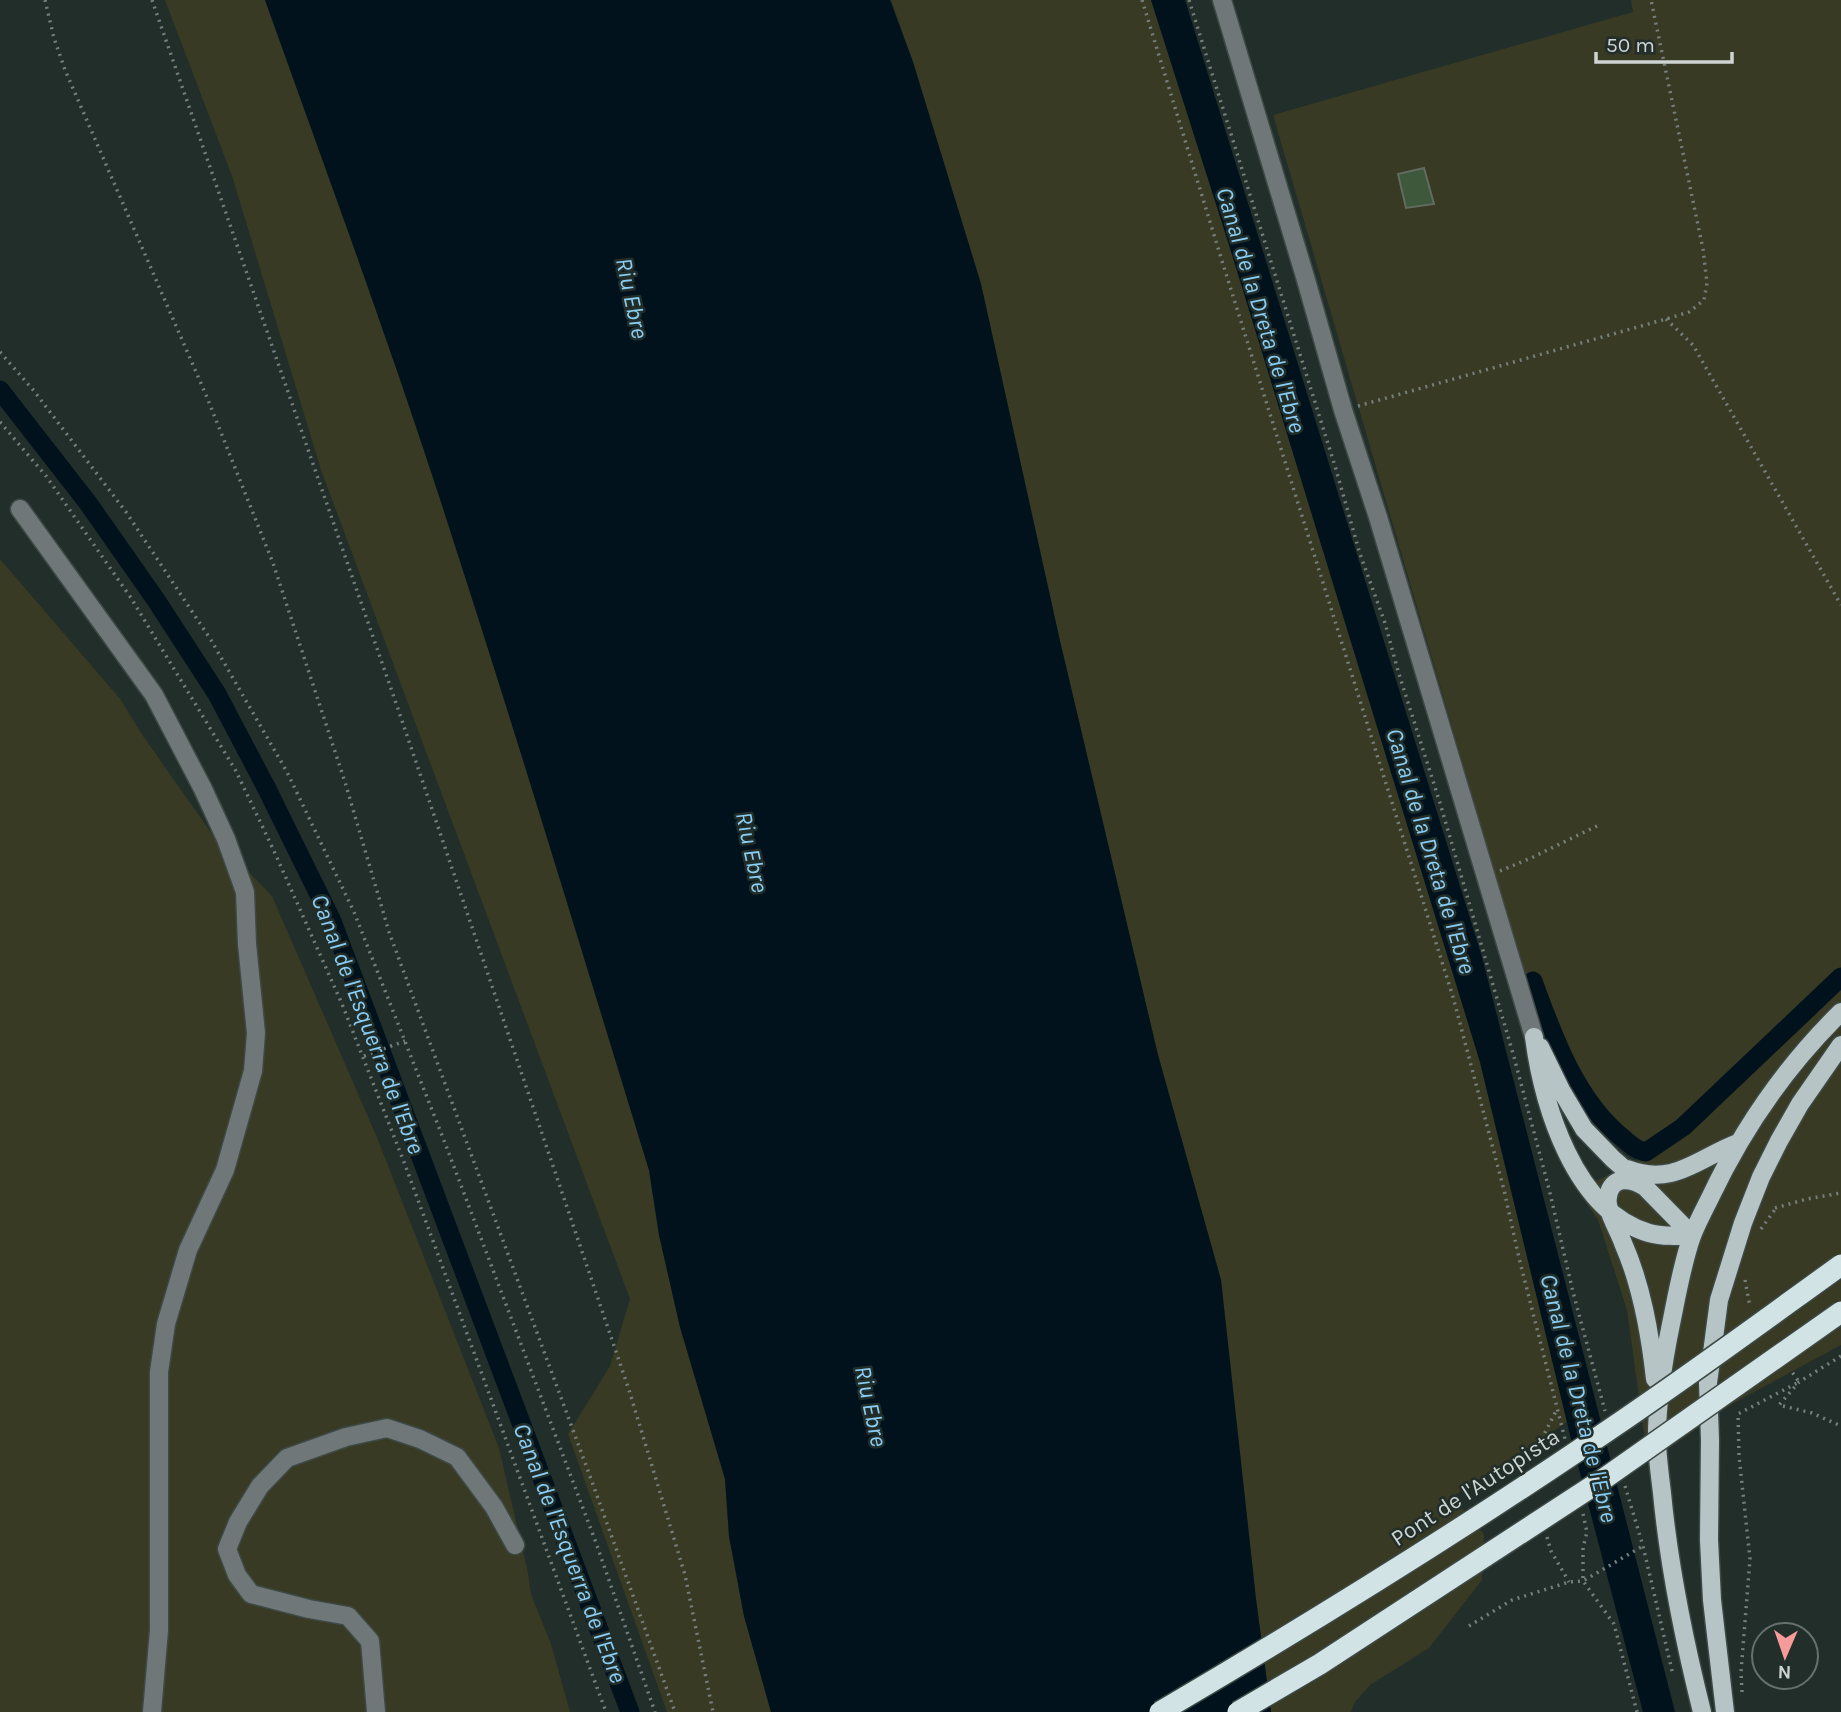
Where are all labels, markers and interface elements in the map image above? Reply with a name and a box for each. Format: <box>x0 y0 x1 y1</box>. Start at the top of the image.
scale bar <box>1596 21 1732 65</box>
text: 50 m <box>1606 33 1655 57</box>
water label: Canal de la Dreta de l'Ebre <box>1210 184 1312 436</box>
water label: Riu Ebre <box>610 255 654 341</box>
water label: Canal de la Dreta de l'Ebre <box>1380 725 1482 977</box>
water label: Riu Ebre <box>730 809 774 895</box>
water label: Canal de l'Esquerra de l'Ebre <box>305 890 431 1158</box>
water label: Canal de la Dreta de l'Ebre <box>1535 1271 1623 1525</box>
water label: Riu Ebre <box>849 1363 893 1449</box>
water label: Canal de l'Esquerra de l'Ebre <box>507 1419 633 1687</box>
street label: Pont de l'Autopista <box>1386 1423 1565 1552</box>
north arrow <box>1750 1621 1820 1691</box>
text: N <box>1777 1661 1792 1683</box>

